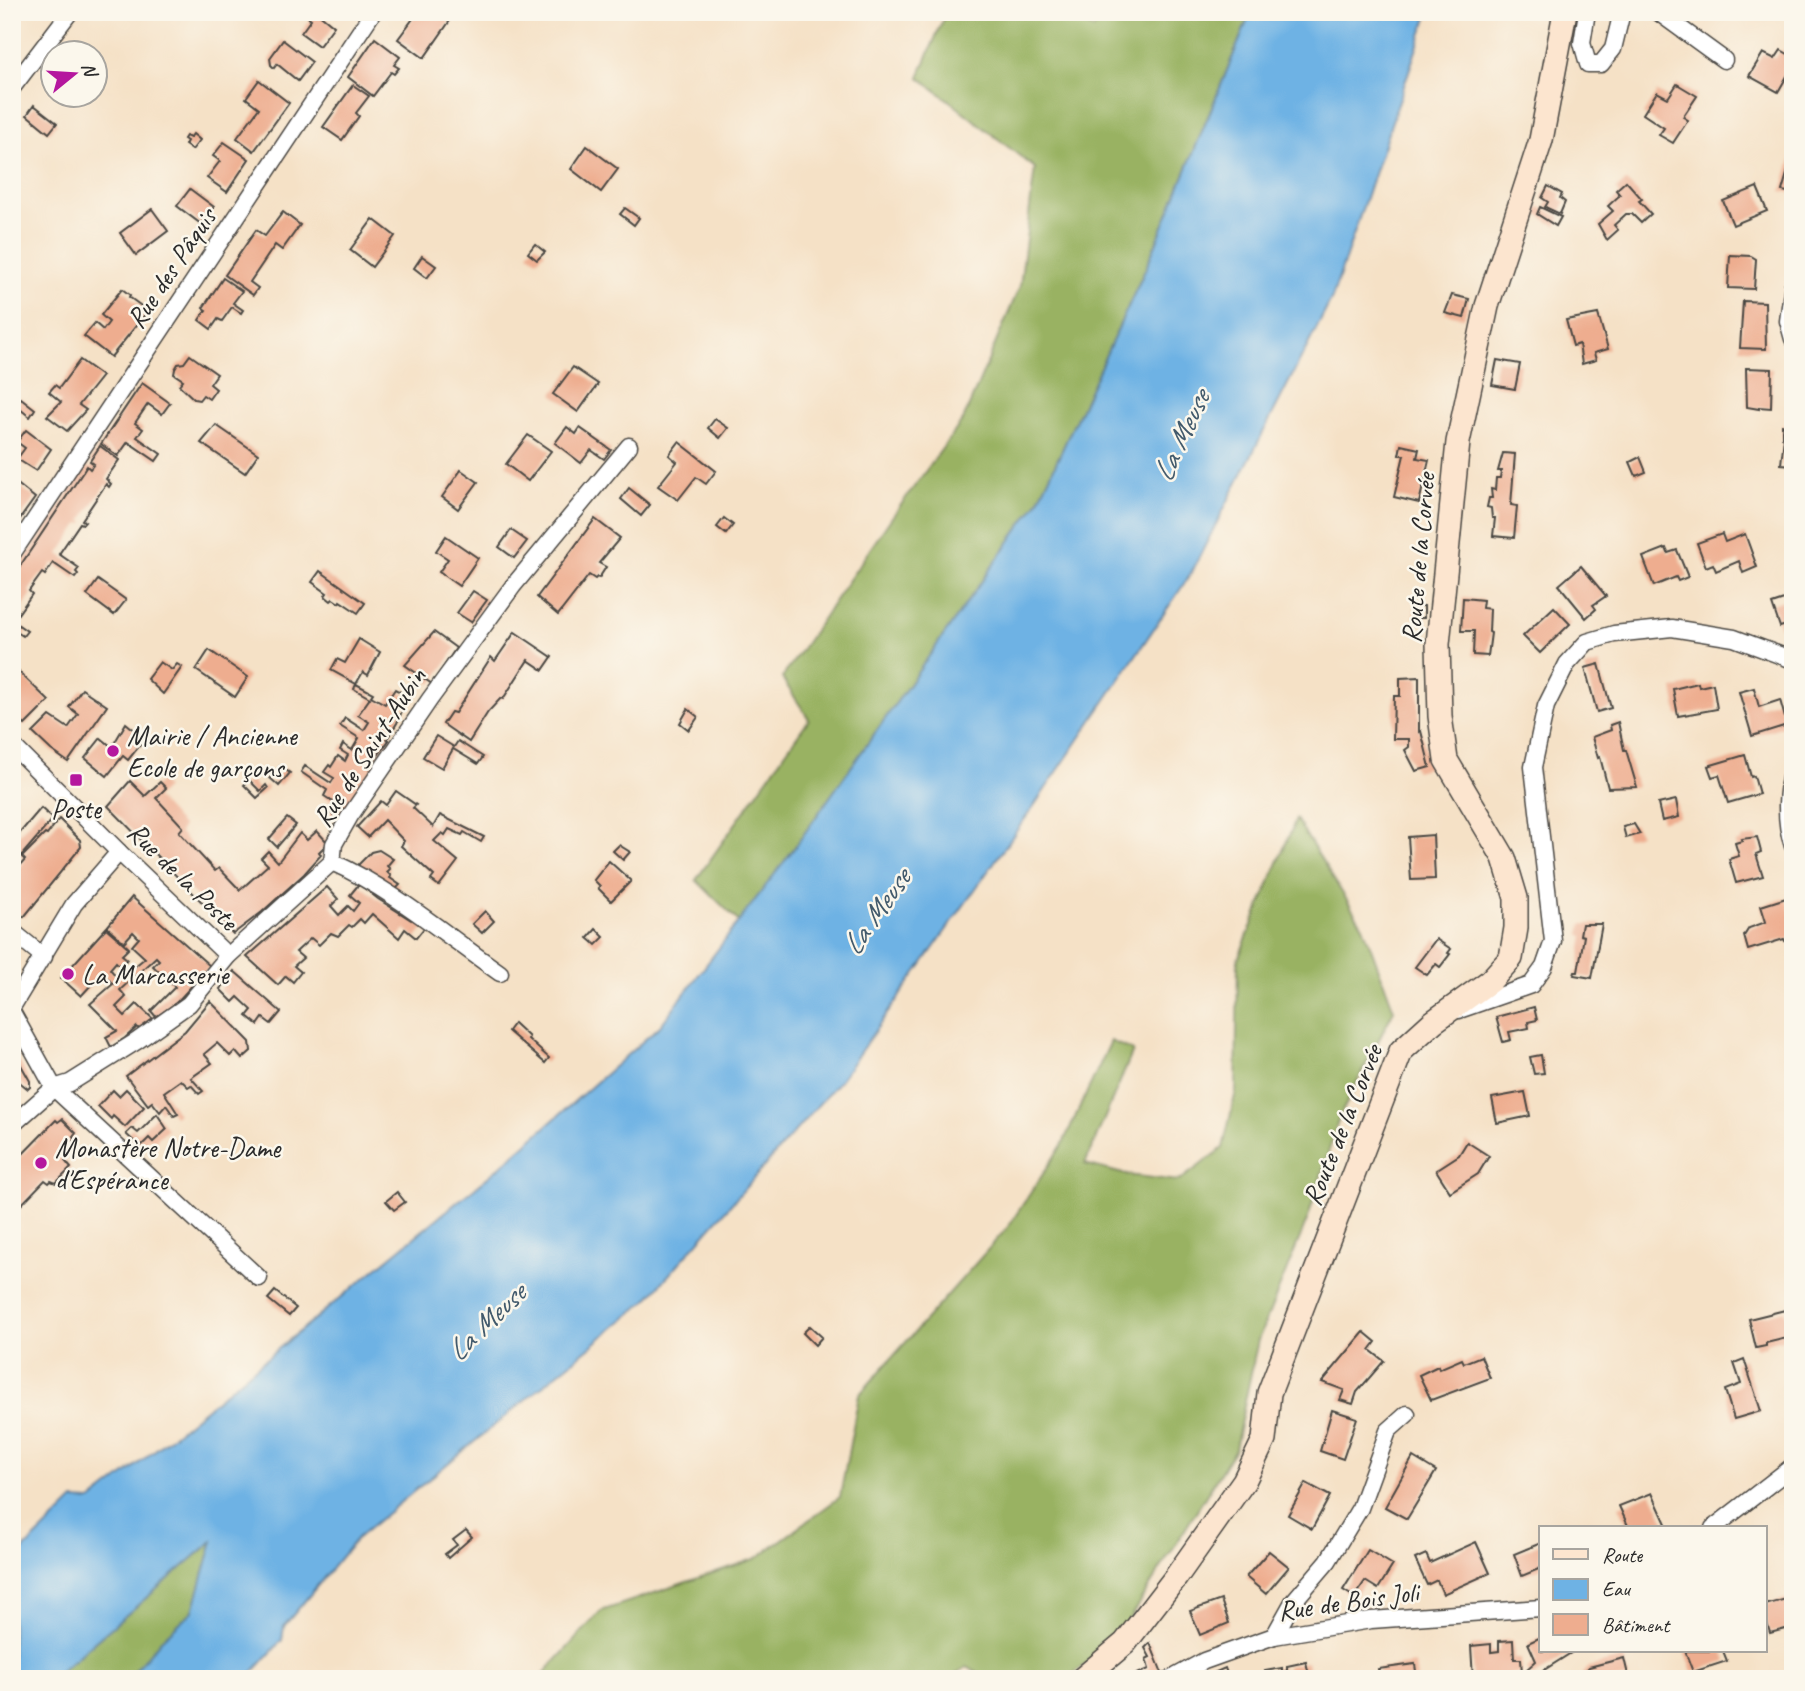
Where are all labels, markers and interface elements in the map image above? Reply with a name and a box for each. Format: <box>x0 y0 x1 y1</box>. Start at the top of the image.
north arrow <box>38 38 108 108</box>
text: N <box>76 60 103 81</box>
street label: Rue des Pâquis <box>118 199 225 335</box>
water label: La Meuse <box>1144 381 1220 487</box>
street label: Route de la Corvée <box>1393 470 1443 644</box>
street label: Rue de Saint-Aubin <box>304 660 434 833</box>
place label: Mairie / Ancienne Ecole de garçons <box>127 718 299 785</box>
marker: Mairie / Ancienne Ecole de garçons <box>105 743 121 759</box>
marker: Poste <box>68 772 84 788</box>
place label: Poste <box>51 791 103 826</box>
street label: Rue de la Poste <box>120 814 247 939</box>
water label: La Meuse <box>833 858 921 962</box>
place label: La Marcasserie <box>82 957 230 992</box>
marker: La Marcasserie <box>60 966 76 982</box>
street label: Route de la Corvée <box>1294 1038 1391 1211</box>
place label: Monastère Notre-Dame d'Espérance <box>55 1130 282 1197</box>
marker: Monastère Notre-Dame d'Espérance <box>33 1155 49 1171</box>
water label: La Meuse <box>438 1272 537 1369</box>
legend <box>1539 1526 1766 1652</box>
text: Route <box>1602 1542 1643 1568</box>
street label: Rue de Bois Joli <box>1275 1573 1424 1628</box>
text: Eau <box>1602 1576 1631 1602</box>
text: Bâtiment <box>1602 1612 1671 1638</box>

